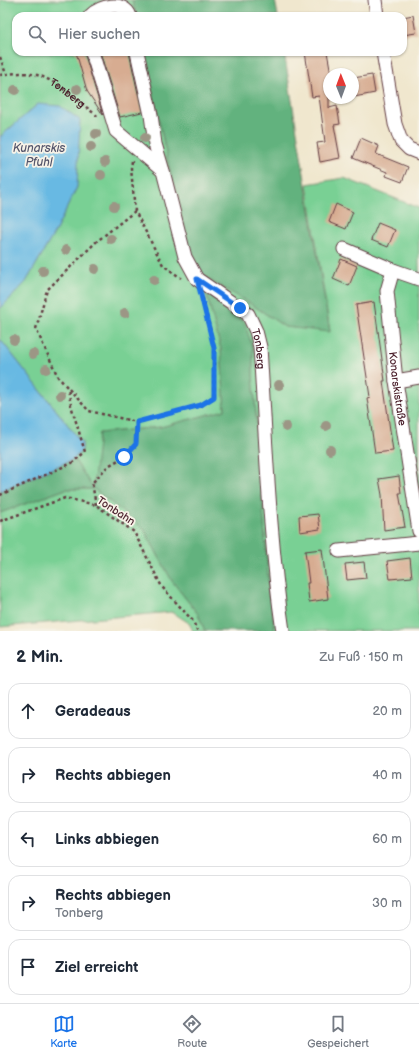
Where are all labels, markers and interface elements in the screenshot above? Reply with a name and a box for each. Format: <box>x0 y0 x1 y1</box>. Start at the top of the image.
search box <box>12 12 407 56</box>
icon: search <box>26 23 48 45</box>
text: Hier suchen <box>58 25 140 44</box>
north arrow <box>323 68 359 104</box>
street label: Tonberg <box>48 75 88 110</box>
water label: Kunarskis Pfuhl <box>13 141 65 170</box>
route end <box>231 299 249 317</box>
street label: Tonberg <box>249 327 268 370</box>
street label: Konarskistraße <box>387 351 409 427</box>
route start <box>115 448 133 466</box>
street label: Tonbahn <box>95 494 137 528</box>
text: 2 Min. <box>16 647 63 667</box>
text: Zu Fuß · 150 m <box>320 649 403 665</box>
icon: ahead <box>17 700 39 722</box>
text: Geradeaus <box>55 702 131 721</box>
text: 20 m <box>372 703 402 719</box>
icon: right <box>17 764 39 786</box>
text: Rechts abbiegen <box>55 766 171 785</box>
text: 40 m <box>372 767 402 783</box>
icon: left <box>17 828 39 850</box>
text: Links abbiegen <box>55 830 159 849</box>
text: 60 m <box>372 831 402 847</box>
text: Rechts abbiegen <box>55 886 171 905</box>
icon: right <box>17 892 39 914</box>
text: 30 m <box>372 895 402 911</box>
text: Tonberg <box>55 905 103 921</box>
icon: arrive <box>17 956 39 978</box>
text: Ziel erreicht <box>55 958 138 977</box>
tab: Karte <box>50 1013 77 1050</box>
tab: Route <box>177 1013 207 1050</box>
tab: Gespeichert <box>307 1013 369 1050</box>

